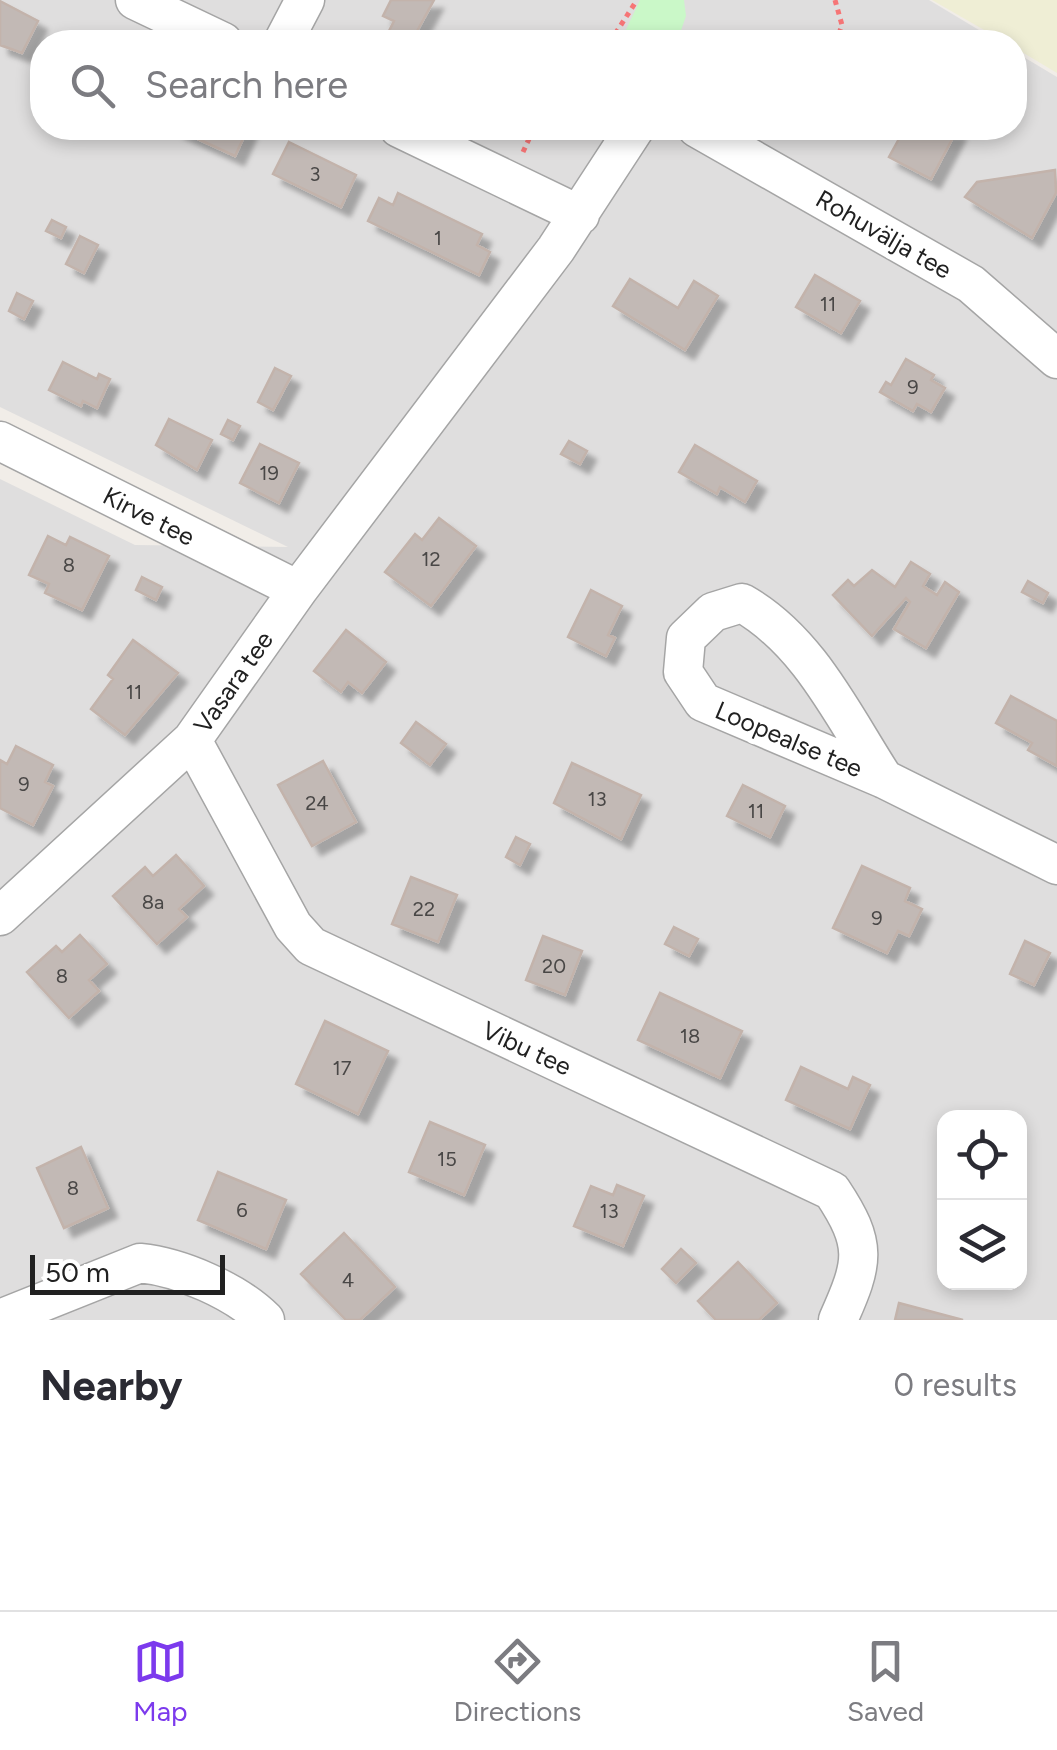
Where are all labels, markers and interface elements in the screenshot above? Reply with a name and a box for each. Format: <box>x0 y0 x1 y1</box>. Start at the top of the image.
search box <box>30 30 1027 140</box>
icon: search <box>65 58 120 113</box>
text: Search here <box>145 62 348 108</box>
house number: 3 <box>310 162 320 186</box>
street label: Rohuvälja tee <box>811 183 957 285</box>
house number: 1 <box>434 226 442 250</box>
house number: 11 <box>820 292 836 316</box>
house number: 9 <box>907 375 919 399</box>
house number: 19 <box>259 461 279 485</box>
street label: Kirve tee <box>98 480 200 552</box>
house number: 12 <box>421 547 441 571</box>
house number: 8 <box>63 553 75 577</box>
street label: Vasara tee <box>187 625 279 739</box>
house number: 11 <box>126 680 142 704</box>
street label: Loopealse tee <box>711 695 867 783</box>
house number: 9 <box>18 772 30 796</box>
house number: 13 <box>587 787 607 811</box>
house number: 24 <box>305 791 329 815</box>
house number: 11 <box>748 799 764 823</box>
house number: 8a <box>142 890 164 914</box>
house number: 22 <box>413 897 435 921</box>
house number: 9 <box>871 906 883 930</box>
house number: 20 <box>542 954 566 978</box>
house number: 8 <box>56 964 68 988</box>
street label: Vibu tee <box>478 1014 576 1082</box>
house number: 18 <box>680 1024 700 1048</box>
house number: 17 <box>333 1056 352 1080</box>
map controls <box>937 1110 1027 1290</box>
button: locate <box>937 1110 1027 1200</box>
house number: 15 <box>437 1147 457 1171</box>
house number: 8 <box>67 1176 79 1200</box>
house number: 6 <box>236 1198 248 1222</box>
house number: 13 <box>599 1199 619 1223</box>
button: layers <box>937 1200 1027 1290</box>
scale bar <box>30 1250 225 1294</box>
text: 50 m <box>45 1255 110 1289</box>
house number: 4 <box>342 1268 354 1292</box>
text: Nearby <box>40 1360 182 1411</box>
text: 0 results <box>893 1366 1017 1404</box>
tab: Map <box>133 1634 188 1728</box>
tab: Directions <box>454 1634 581 1728</box>
tab: Saved <box>847 1634 924 1728</box>

